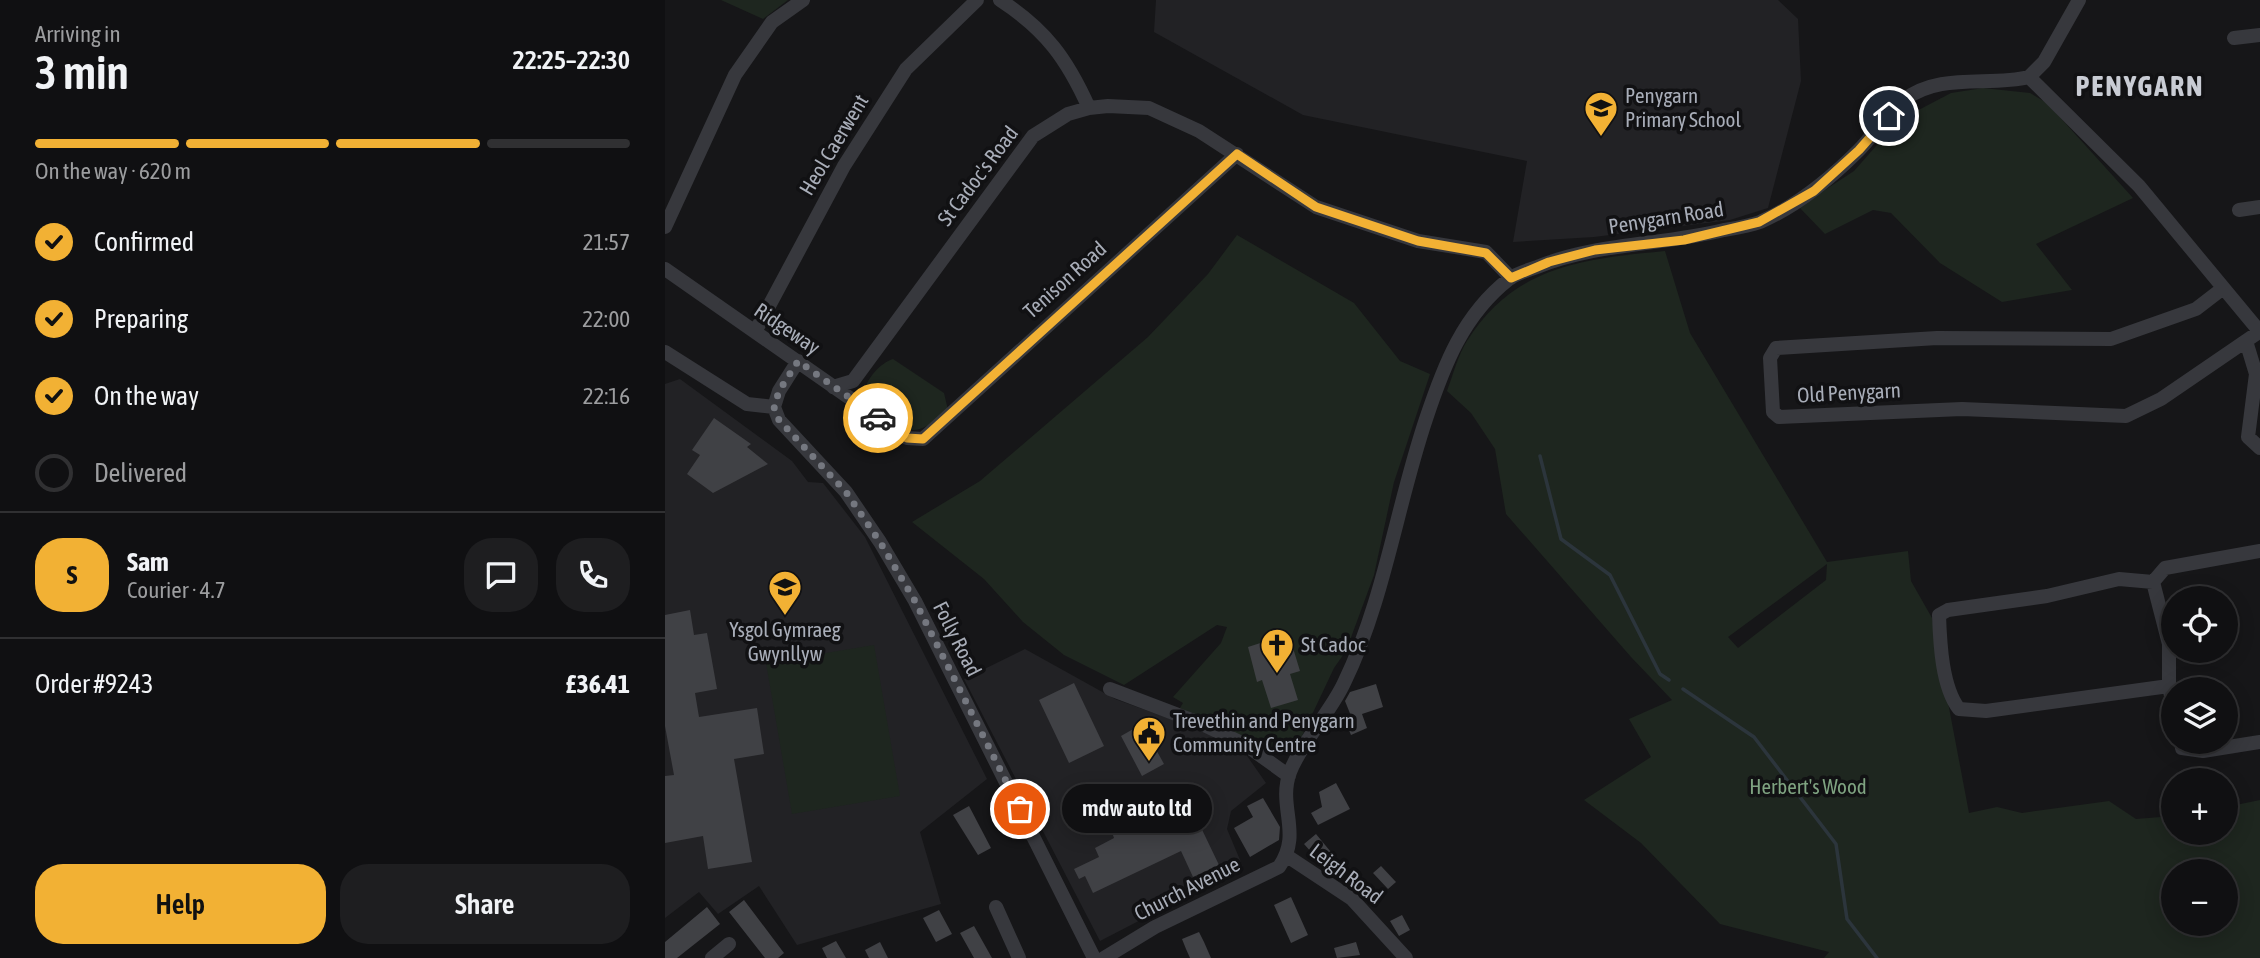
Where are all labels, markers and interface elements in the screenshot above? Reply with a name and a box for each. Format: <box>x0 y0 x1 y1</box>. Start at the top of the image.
text: Arriving in <box>35 21 121 47</box>
text: 22:25–22:30 <box>513 45 630 75</box>
text: 3 min <box>35 46 129 99</box>
district label: PENYGARN <box>2076 70 2204 102</box>
place label: Penygarn Primary School <box>1625 83 1741 131</box>
pin <box>1859 86 1919 146</box>
school or university icon: Penygarn Primary School <box>1582 89 1620 138</box>
street label: Heol Caerwent <box>794 90 873 199</box>
icon: home <box>1870 97 1908 135</box>
street label: St Cadoc's Road <box>932 121 1022 230</box>
text: On the way · 620 m <box>35 158 191 184</box>
street label: Penygarn Road <box>1607 196 1725 238</box>
icon: check <box>35 223 73 261</box>
text: Confirmed <box>94 227 194 257</box>
text: 21:57 <box>583 229 630 255</box>
street label: Tenison Road <box>1018 236 1111 323</box>
street label: Ridgeway <box>750 298 825 359</box>
icon: check <box>35 300 73 338</box>
text: Preparing <box>94 304 188 334</box>
text: 22:00 <box>582 306 630 332</box>
icon: check <box>35 377 73 415</box>
street label: Old Penygarn <box>1797 377 1901 407</box>
text: On the way <box>94 381 199 411</box>
text: 22:16 <box>583 383 630 409</box>
courier <box>843 383 913 453</box>
icon: car <box>859 399 897 437</box>
text: Delivered <box>94 458 187 488</box>
button: chat <box>464 538 538 612</box>
button: phone <box>556 538 630 612</box>
text: Sam <box>127 547 169 577</box>
text: S <box>67 560 77 590</box>
school or university icon: Ysgol Gymraeg Gwynllyw <box>766 568 804 617</box>
text: Courier · 4.7 <box>127 577 226 603</box>
map controls <box>2161 586 2238 936</box>
button: locate <box>2161 586 2238 663</box>
street label: Folly Road <box>929 597 987 680</box>
place label: Ysgol Gymraeg Gwynllyw <box>729 617 841 665</box>
church icon: St Cadoc <box>1258 626 1296 675</box>
place label: St Cadoc <box>1301 632 1366 656</box>
text: Order #9243 <box>35 669 154 699</box>
text: £36.41 <box>566 669 630 699</box>
button: layers <box>2161 677 2238 754</box>
place label: Trevethin and Penygarn Community Centre <box>1173 708 1355 756</box>
public building icon: Trevethin and Penygarn Community Centre <box>1130 714 1168 763</box>
button: + <box>2161 768 2238 845</box>
park label: Herbert's Wood <box>1749 774 1867 798</box>
pin <box>990 779 1050 839</box>
callout: mdw auto ltd <box>1062 784 1213 834</box>
icon: bag <box>1001 790 1039 828</box>
text: mdw auto ltd <box>1082 795 1192 821</box>
street label: Leigh Road <box>1306 838 1388 908</box>
street label: Church Avenue <box>1130 851 1243 925</box>
button: − <box>2161 859 2238 936</box>
button: Help <box>35 864 326 944</box>
button: Share <box>340 864 630 944</box>

